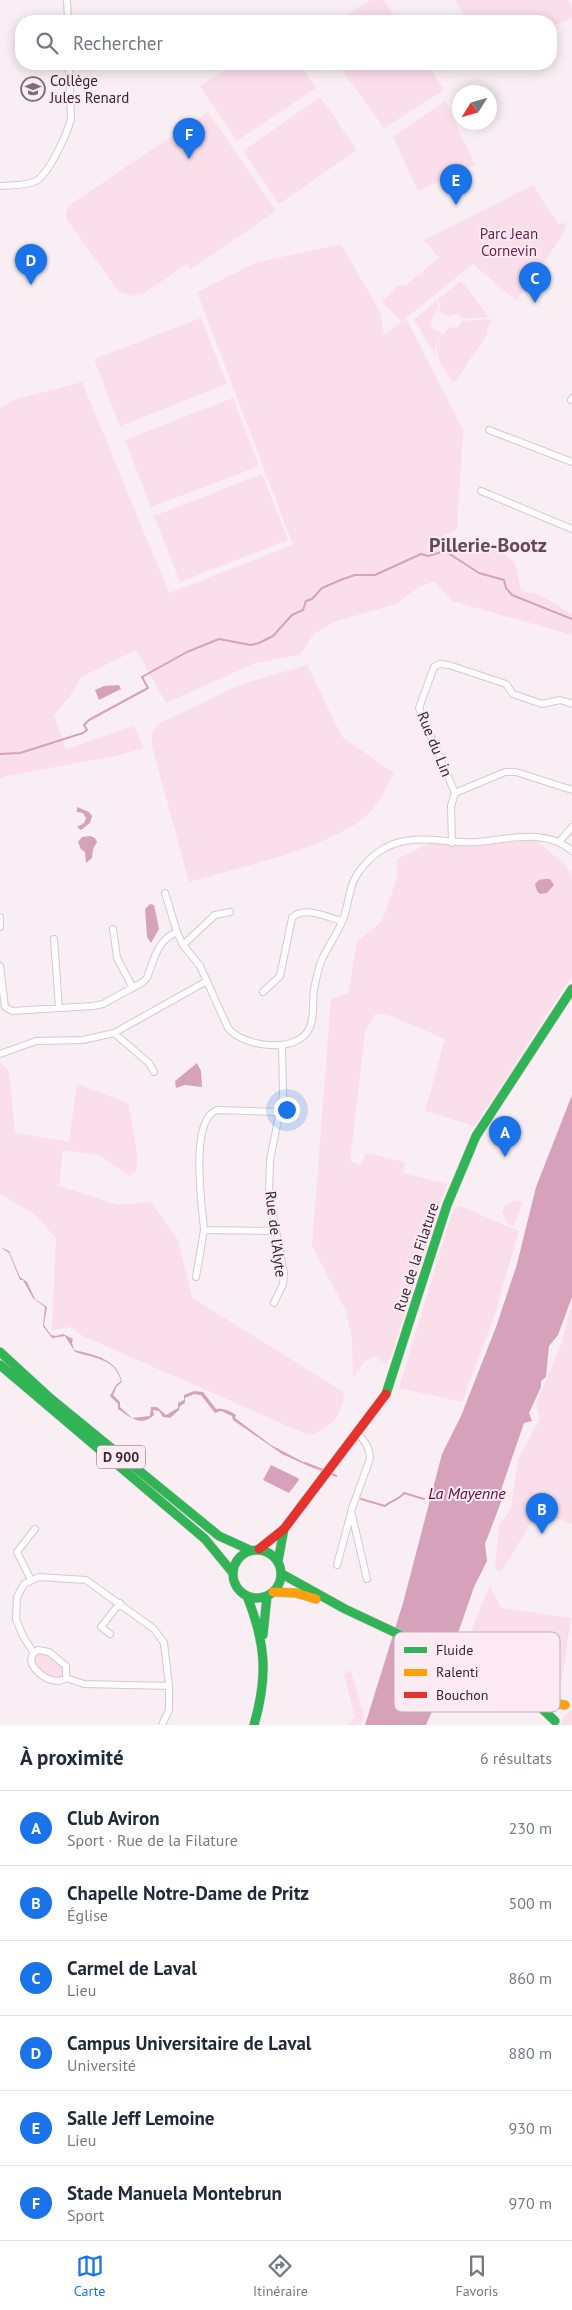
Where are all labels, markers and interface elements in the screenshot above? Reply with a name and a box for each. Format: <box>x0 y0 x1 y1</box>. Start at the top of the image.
search box <box>15 15 557 70</box>
icon: search <box>33 29 61 57</box>
text: Rechercher <box>73 31 163 55</box>
place label: Collège Jules Renard <box>49 71 129 107</box>
school or university icon: Collège Jules Renard <box>20 76 46 102</box>
north arrow <box>452 85 497 130</box>
pin: F <box>173 118 205 159</box>
pin: E <box>440 164 472 205</box>
park label: Parc Jean Cornevin <box>480 224 538 260</box>
pin: D <box>15 244 47 285</box>
pin: C <box>519 262 551 303</box>
district label: Pillerie-Bootz <box>429 532 547 558</box>
street label: Rue du Lin <box>413 709 457 779</box>
your location <box>274 1097 300 1123</box>
pin: A <box>489 1116 521 1157</box>
street label: Rue de l'Alyte <box>261 1190 291 1278</box>
street label: Rue de la Filature <box>389 1200 443 1314</box>
road number: D 900 <box>97 1445 145 1468</box>
water label: La Mayenne <box>428 1483 506 1503</box>
pin: B <box>526 1493 558 1534</box>
legend <box>394 1632 560 1712</box>
text: Fluide <box>436 1641 473 1659</box>
text: Ralenti <box>436 1663 479 1681</box>
text: Bouchon <box>436 1686 488 1704</box>
text: À proximité <box>20 1744 124 1771</box>
text: 6 résultats <box>480 1748 552 1768</box>
text: Club Aviron <box>67 1806 160 1830</box>
text: A <box>31 1818 41 1838</box>
text: 230 m <box>509 1818 552 1838</box>
text: Sport · Rue de la Filature <box>67 1830 238 1850</box>
text: Chapelle Notre-Dame de Pritz <box>67 1881 309 1905</box>
text: B <box>31 1893 41 1913</box>
text: 500 m <box>509 1893 552 1913</box>
text: Église <box>67 1905 108 1925</box>
text: Carmel de Laval <box>67 1956 197 1980</box>
text: C <box>32 1968 40 1988</box>
text: 860 m <box>509 1968 552 1988</box>
text: Lieu <box>67 1980 96 2000</box>
text: Campus Universitaire de Laval <box>67 2031 311 2055</box>
text: D <box>31 2043 41 2063</box>
text: 880 m <box>509 2043 552 2063</box>
text: Université <box>67 2055 136 2075</box>
text: Salle Jeff Lemoine <box>67 2106 215 2130</box>
text: E <box>32 2118 40 2138</box>
text: 930 m <box>509 2118 552 2138</box>
text: Lieu <box>67 2130 96 2150</box>
text: Stade Manuela Montebrun <box>67 2181 282 2205</box>
text: F <box>32 2193 40 2213</box>
text: 970 m <box>509 2193 552 2213</box>
text: Sport <box>67 2205 104 2225</box>
tab: Carte <box>74 2252 105 2300</box>
tab: Itinéraire <box>253 2252 308 2300</box>
tab: Favoris <box>455 2252 498 2300</box>

